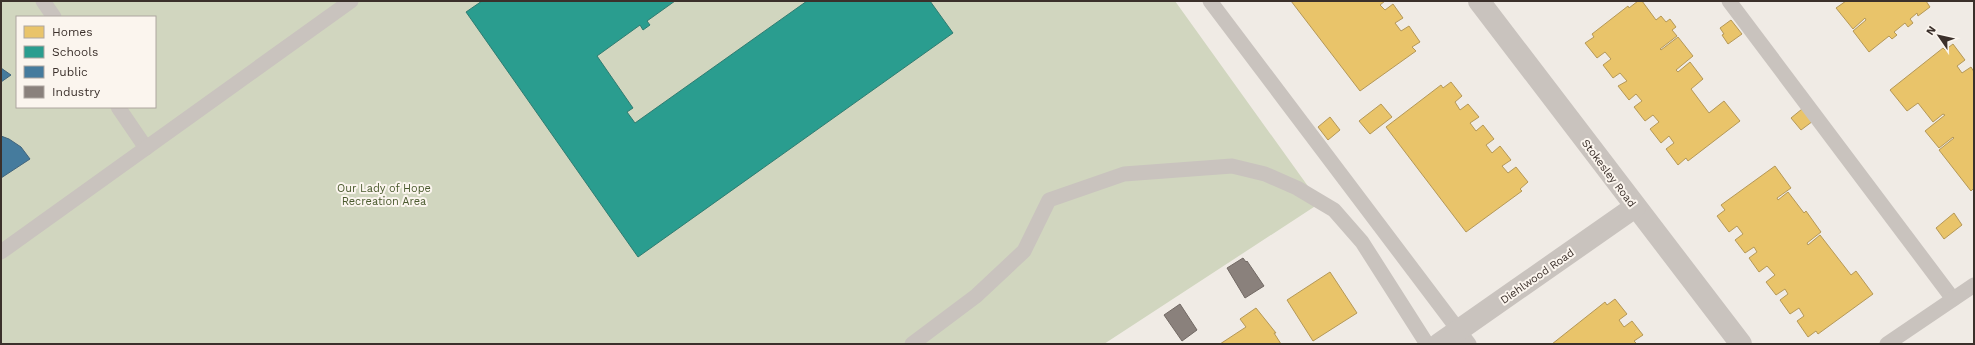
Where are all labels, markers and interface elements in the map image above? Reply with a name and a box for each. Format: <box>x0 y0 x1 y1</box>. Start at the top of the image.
legend <box>16 16 156 108</box>
north arrow <box>1919 16 1959 56</box>
text: N <box>1923 24 1939 38</box>
text: Homes <box>52 25 93 39</box>
text: Schools <box>52 45 98 59</box>
text: Public <box>52 65 88 79</box>
text: Industry <box>52 85 101 99</box>
street label: Stokesley Road <box>1579 137 1638 210</box>
park label: Our Lady of Hope Recreation Area <box>337 182 431 208</box>
street label: Diehlwood Road <box>1498 246 1577 307</box>

